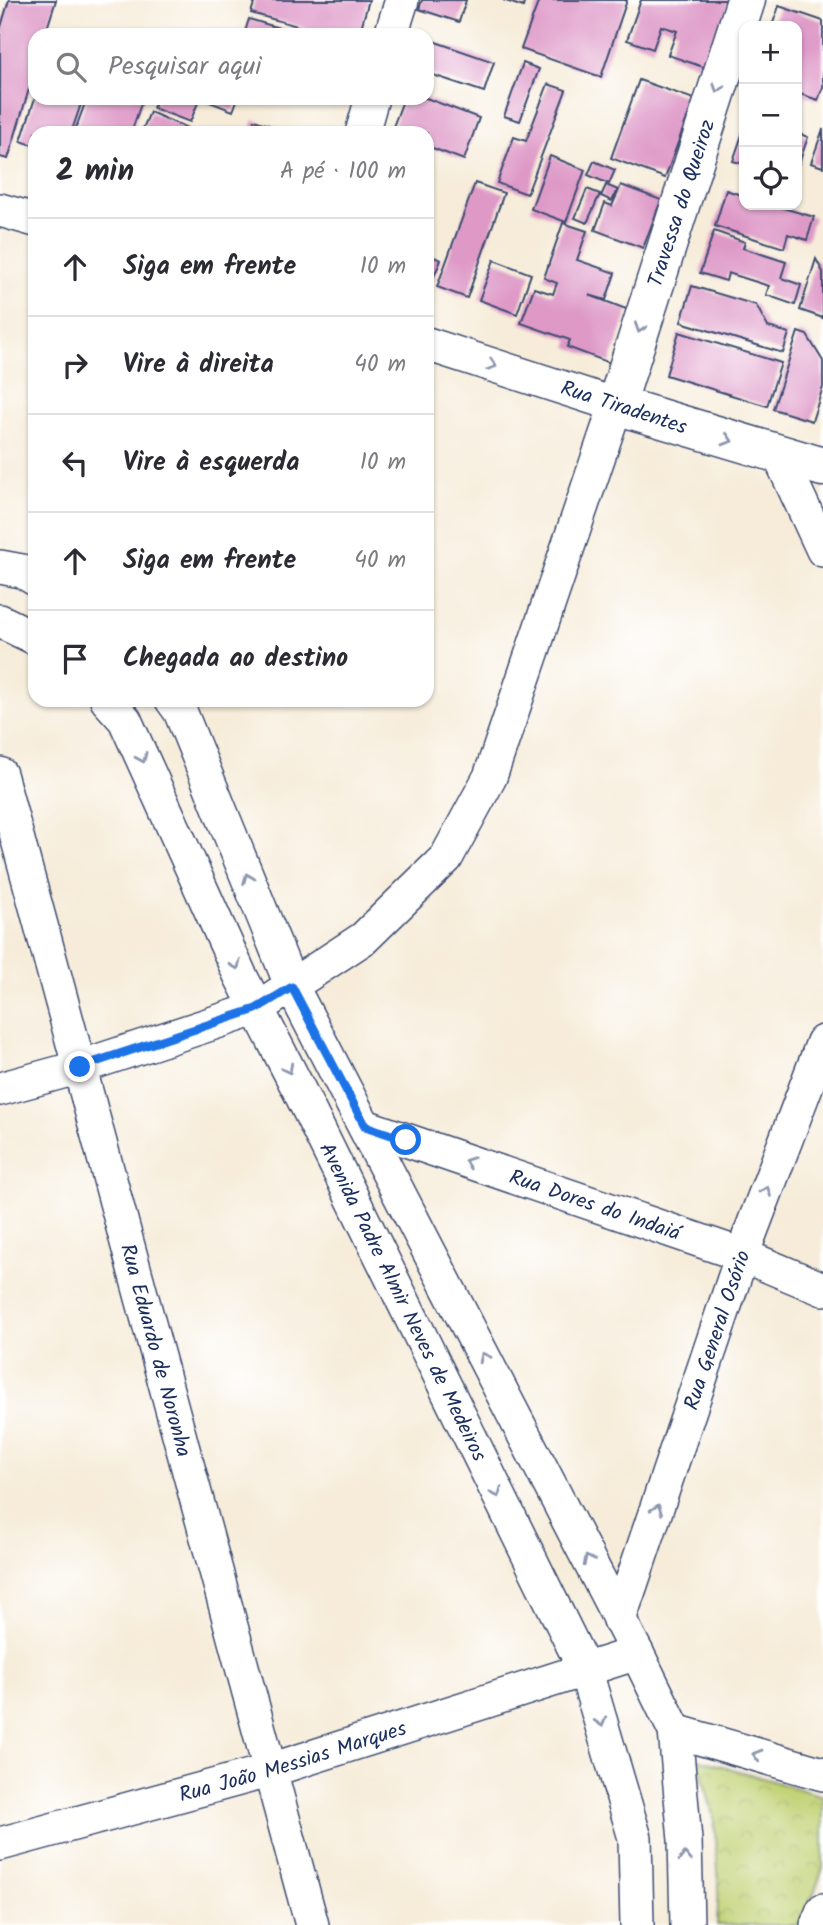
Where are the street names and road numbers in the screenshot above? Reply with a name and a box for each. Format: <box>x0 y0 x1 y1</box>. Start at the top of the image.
street label: Travessa do Queiroz <box>640 115 725 292</box>
street label: Rua Tiradentes <box>556 372 691 444</box>
street label: Avenida Padre Almir Neves de Medeiros <box>309 1137 495 1468</box>
street label: Rua Dores do Indaiá <box>504 1162 686 1251</box>
street label: Rua Eduardo de Noronha <box>110 1240 199 1461</box>
street label: Rua General Osório <box>676 1246 760 1415</box>
street label: Rua João Messias Marques <box>176 1713 411 1812</box>

